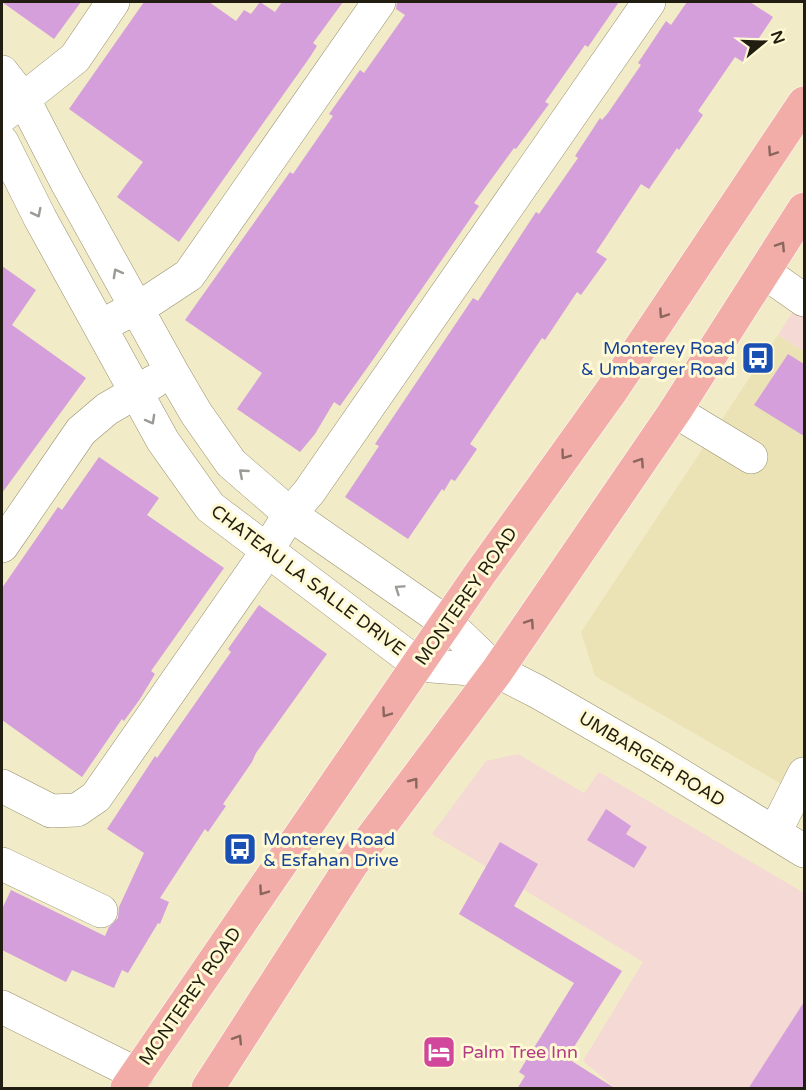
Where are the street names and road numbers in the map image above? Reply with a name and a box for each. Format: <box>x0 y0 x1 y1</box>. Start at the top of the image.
street label: CHATEAU LA SALLE DRIVE <box>207 500 409 660</box>
street label: MONTEREY ROAD <box>410 523 522 669</box>
street label: UMBARGER ROAD <box>575 707 729 811</box>
street label: MONTEREY ROAD <box>134 923 246 1069</box>

